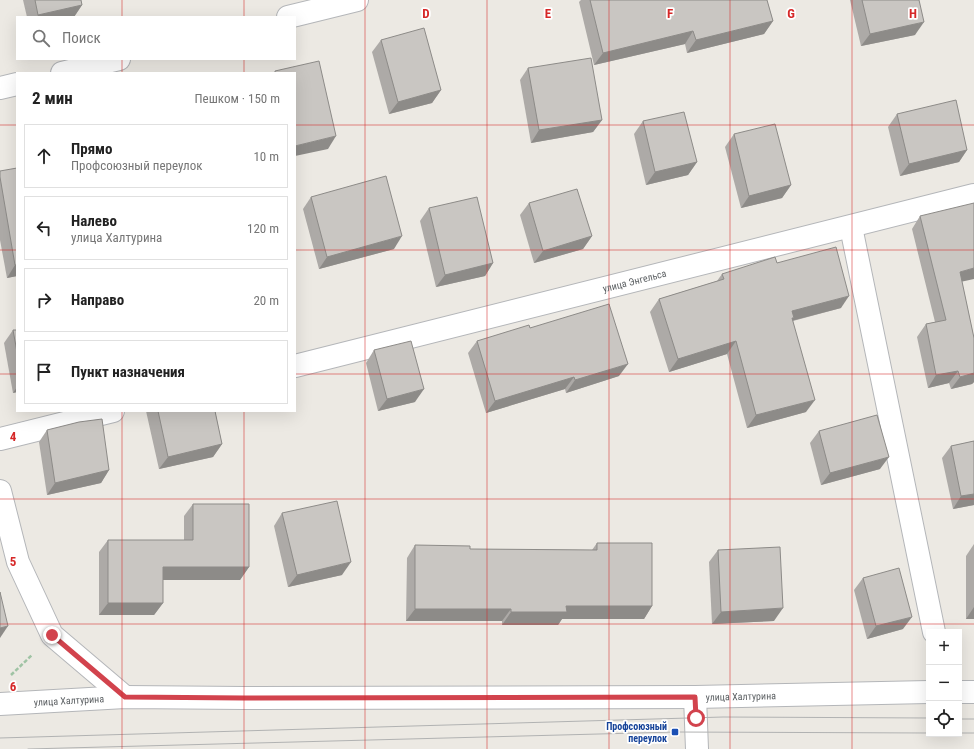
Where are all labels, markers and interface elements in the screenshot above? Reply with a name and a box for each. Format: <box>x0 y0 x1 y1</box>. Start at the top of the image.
text: D <box>422 6 430 21</box>
text: E <box>545 6 552 21</box>
text: F <box>667 6 673 21</box>
text: G <box>787 6 795 21</box>
text: H <box>909 6 917 21</box>
search box <box>16 16 296 60</box>
icon: search <box>30 27 52 49</box>
text: Поиск <box>62 29 101 47</box>
text: 2 мин <box>32 88 73 108</box>
text: Пешком · 150 m <box>194 91 280 106</box>
text: Прямо <box>71 140 112 158</box>
icon: ahead <box>33 145 55 167</box>
text: 10 m <box>253 149 279 164</box>
text: Профсоюзный переулок <box>71 158 202 173</box>
text: Налево <box>71 212 117 230</box>
icon: left <box>33 217 55 239</box>
text: 120 m <box>247 221 279 236</box>
text: улица Халтурина <box>71 230 162 245</box>
street label: улица Энгельса <box>602 268 668 294</box>
icon: right <box>33 289 55 311</box>
text: Направо <box>71 291 124 309</box>
text: 20 m <box>253 293 279 308</box>
icon: arrive <box>33 361 55 383</box>
text: Пункт назначения <box>71 363 185 381</box>
text: 4 <box>10 429 17 444</box>
text: 5 <box>10 554 17 569</box>
route end <box>43 626 61 644</box>
map controls <box>926 629 962 737</box>
button: + <box>926 629 962 665</box>
button: − <box>926 665 962 701</box>
text: 6 <box>10 679 17 694</box>
street label: улица Халтурина <box>706 690 776 703</box>
street label: улица Халтурина <box>33 693 105 708</box>
button: locate <box>926 701 962 737</box>
route start <box>687 709 705 727</box>
place label: Профсоюзный переулок <box>606 721 667 744</box>
marker: Профсоюзный переулок <box>670 727 680 737</box>

